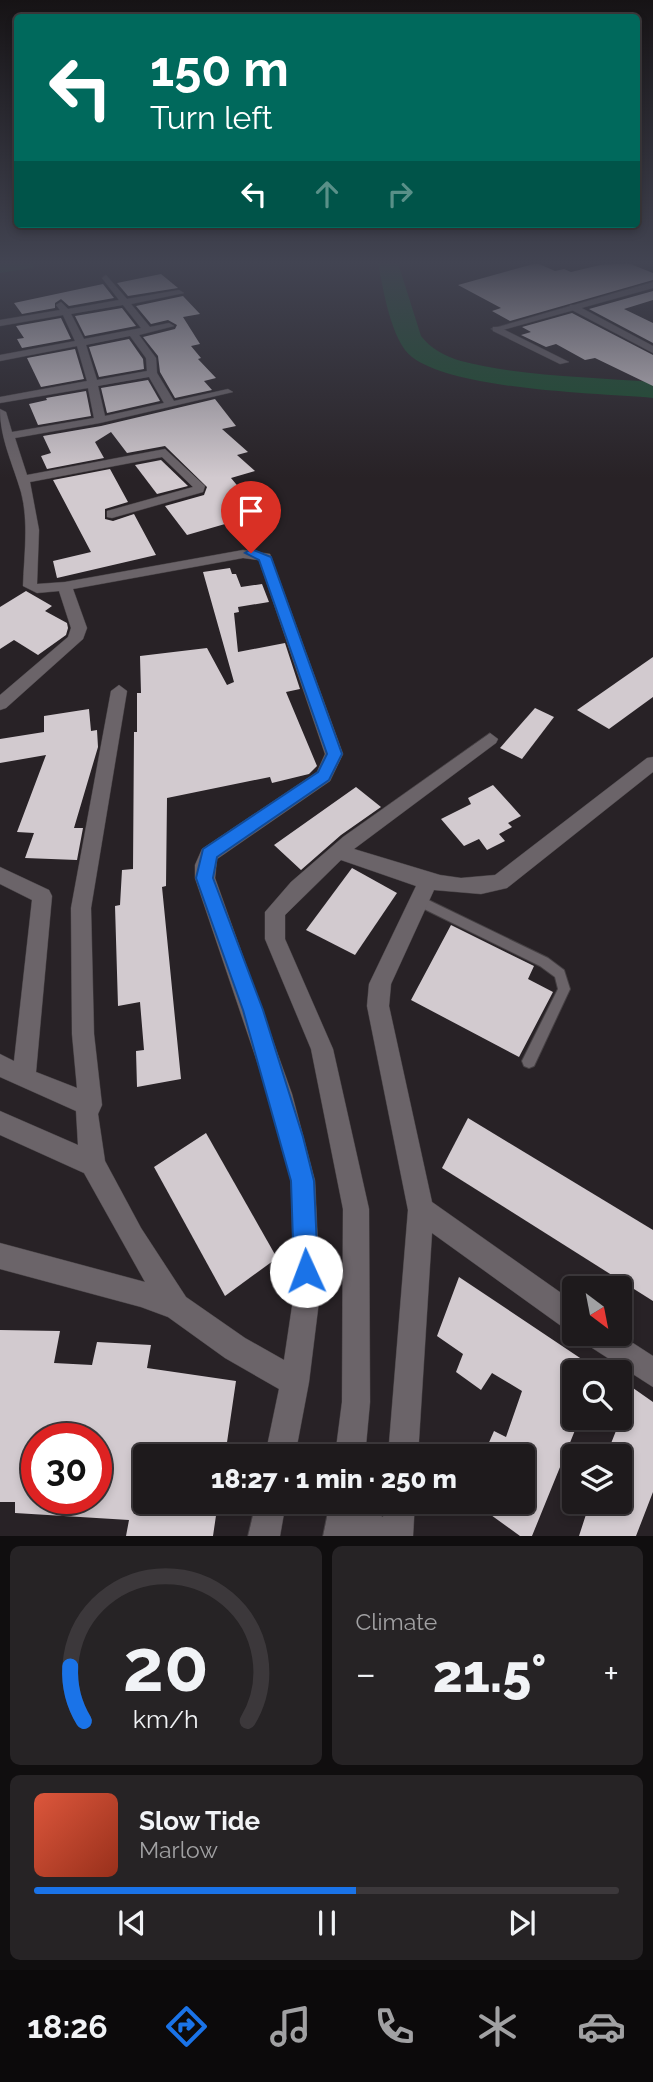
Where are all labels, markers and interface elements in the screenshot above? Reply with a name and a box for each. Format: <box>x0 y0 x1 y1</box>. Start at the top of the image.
text: 150 m <box>150 40 289 97</box>
icon: left <box>35 42 126 133</box>
text: Turn left <box>150 99 272 136</box>
icon: left <box>235 175 273 213</box>
icon: ahead <box>308 175 346 213</box>
icon: right <box>381 175 419 213</box>
pin <box>221 481 281 553</box>
icon: arrive <box>232 492 270 530</box>
position arrow <box>269 1234 343 1308</box>
north arrow <box>562 1276 632 1346</box>
map controls <box>562 1276 632 1514</box>
button: search <box>562 1360 632 1430</box>
speed limit sign: 30 <box>21 1423 112 1514</box>
button: layers <box>562 1444 632 1514</box>
text: 18:27 · 1 min · 250 m <box>211 1464 457 1494</box>
text: Climate <box>356 1608 437 1635</box>
text: 20 <box>123 1624 209 1709</box>
text: 21.5° <box>433 1643 546 1704</box>
text: − <box>356 1651 376 1696</box>
text: + <box>603 1651 619 1696</box>
text: km/h <box>133 1704 199 1734</box>
text: Slow Tide <box>139 1806 260 1836</box>
text: Marlow <box>139 1836 218 1863</box>
icon: previous <box>113 1904 151 1942</box>
icon: pause <box>308 1904 346 1942</box>
icon: next <box>503 1904 541 1942</box>
icon: directions <box>162 2002 211 2051</box>
icon: music <box>266 2002 315 2051</box>
icon: phone <box>370 2002 419 2051</box>
icon: climate <box>473 2002 522 2051</box>
icon: car <box>577 2002 626 2051</box>
text: 18:26 <box>27 2008 108 2045</box>

